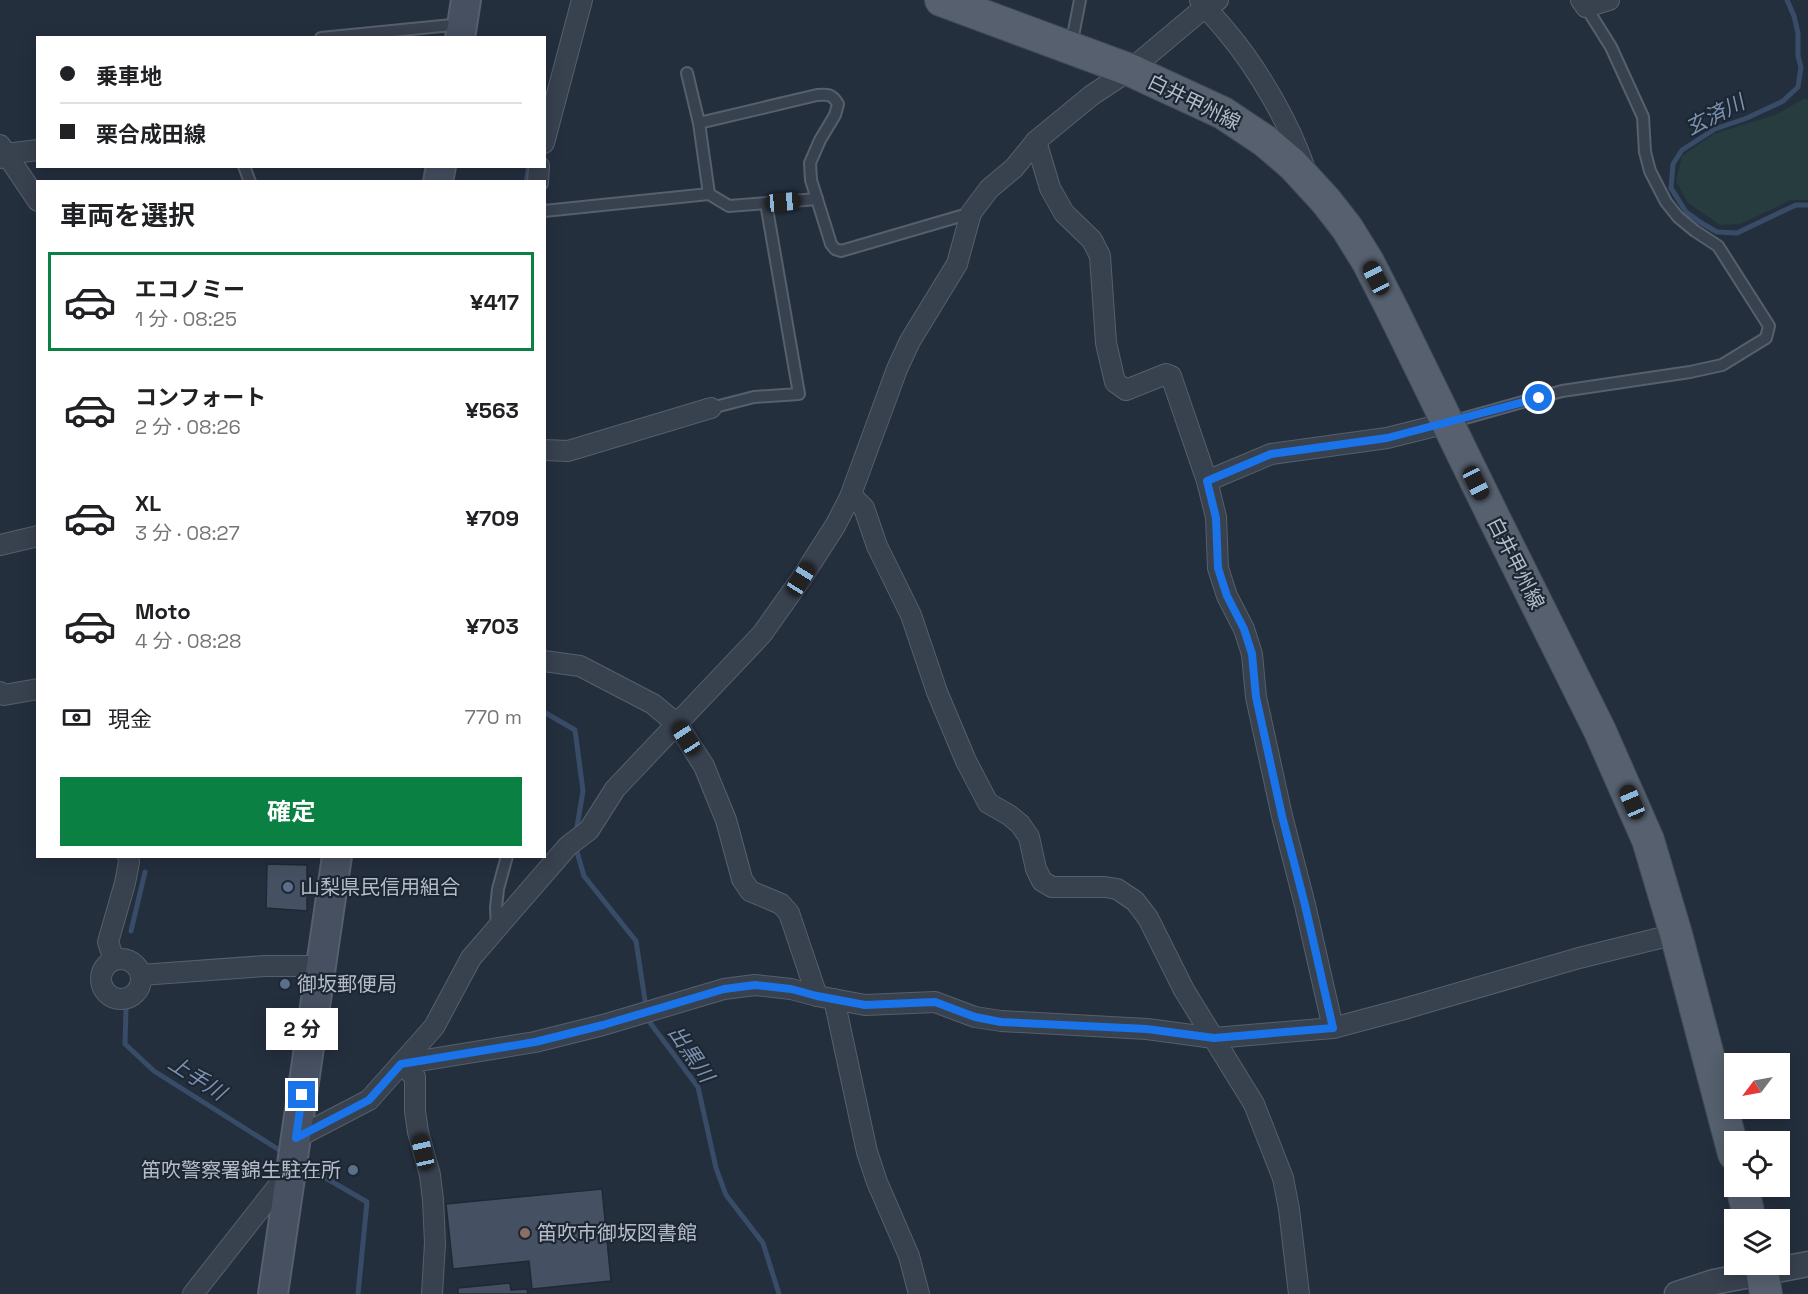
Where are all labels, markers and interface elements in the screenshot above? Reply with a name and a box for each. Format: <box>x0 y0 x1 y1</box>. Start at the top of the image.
text: 乗車地 <box>96 62 162 90</box>
street label: 白井甲州線 <box>1143 68 1245 136</box>
water label: 玄済川 <box>1681 87 1751 141</box>
text: 栗合成田線 <box>96 120 206 148</box>
car <box>764 191 802 213</box>
text: 車両を選択 <box>60 198 195 233</box>
car <box>1360 258 1392 298</box>
icon: car <box>63 275 117 329</box>
text: エコノミー <box>135 275 245 303</box>
text: ¥417 <box>470 288 519 316</box>
text: 1 分 · 08:25 <box>135 306 237 332</box>
icon: car <box>63 383 117 437</box>
text: コンフォート <box>135 383 266 411</box>
route start <box>1525 384 1552 411</box>
text: ¥563 <box>465 396 519 424</box>
text: 2 分 · 08:26 <box>135 414 241 440</box>
car <box>1460 463 1492 503</box>
text: XL <box>135 489 161 517</box>
icon: car <box>63 491 117 545</box>
text: ¥709 <box>465 504 519 532</box>
street label: 白井甲州線 <box>1482 513 1550 613</box>
text: 3 分 · 08:27 <box>135 520 240 546</box>
car <box>784 559 818 599</box>
text: Moto <box>135 597 191 625</box>
icon: car <box>63 599 117 653</box>
text: ¥703 <box>466 612 519 640</box>
text: 4 分 · 08:28 <box>135 628 242 654</box>
icon: cash <box>60 701 93 734</box>
text: 770 m <box>464 704 522 730</box>
text: 現金 <box>108 705 152 733</box>
car <box>669 718 703 758</box>
button: 確定 <box>60 777 522 846</box>
car <box>1617 782 1647 822</box>
place label: 山梨県民信用組合 <box>300 874 460 900</box>
marker: 山梨県民信用組合 <box>281 880 295 894</box>
place label: 御坂郵便局 <box>297 971 397 997</box>
marker: 御坂郵便局 <box>278 977 292 991</box>
callout: 2 分 <box>266 1008 338 1050</box>
text: 2 分 <box>284 1016 320 1042</box>
water label: 出黒川 <box>663 1020 721 1089</box>
water label: 上手川 <box>164 1049 233 1107</box>
north arrow <box>1724 1053 1790 1119</box>
map controls <box>1724 1053 1790 1275</box>
route end <box>288 1081 315 1108</box>
button: locate <box>1724 1131 1790 1197</box>
car <box>410 1132 436 1172</box>
place label: 笛吹警察署錦生駐在所 <box>141 1157 341 1183</box>
marker: 笛吹警察署錦生駐在所 <box>346 1163 360 1177</box>
button: layers <box>1724 1209 1790 1275</box>
place label: 笛吹市御坂図書館 <box>537 1220 697 1246</box>
marker: 笛吹市御坂図書館 <box>518 1226 532 1240</box>

